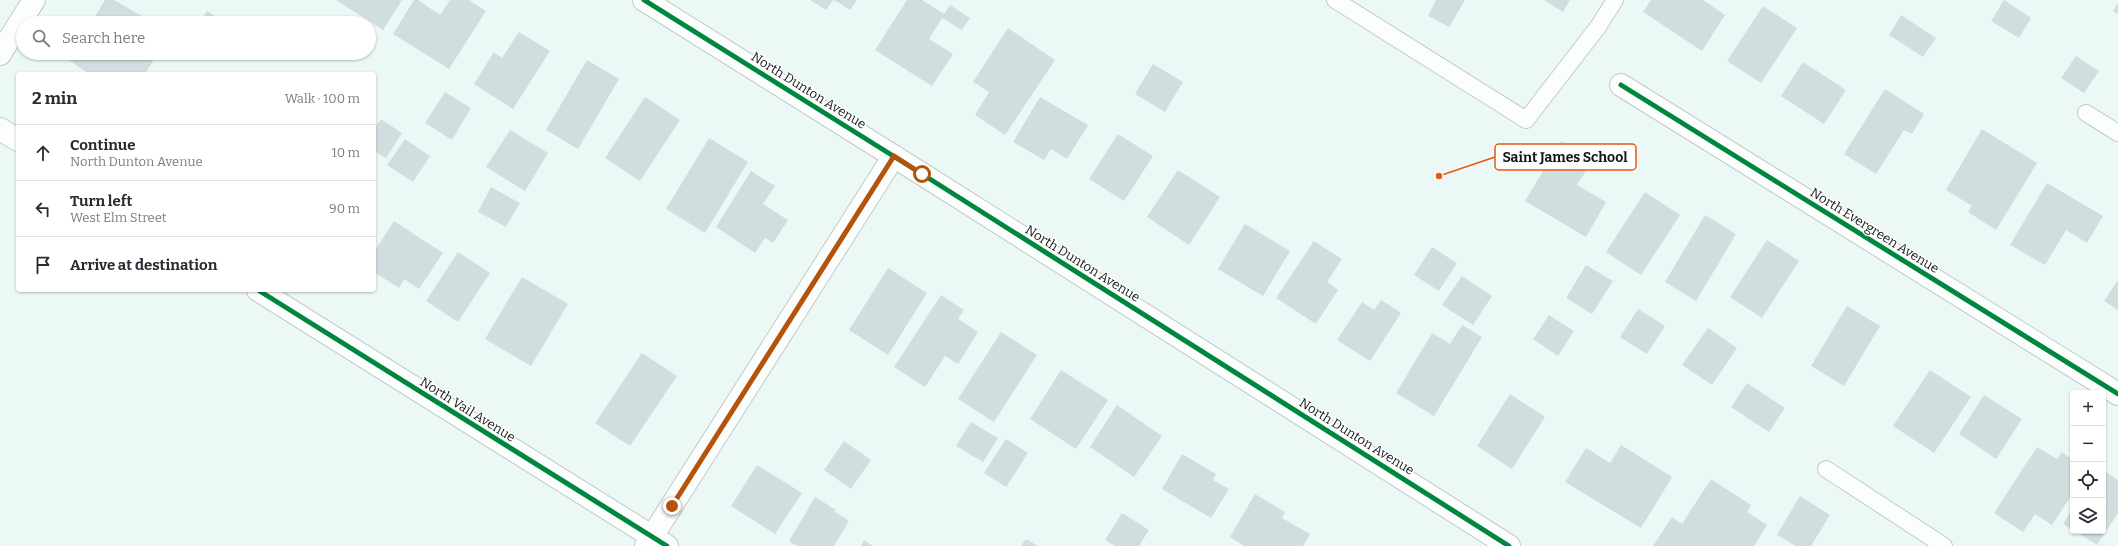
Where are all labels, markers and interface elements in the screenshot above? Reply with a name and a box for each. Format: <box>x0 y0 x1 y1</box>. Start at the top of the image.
search box <box>16 16 376 60</box>
icon: search <box>30 27 52 49</box>
text: Search here <box>62 29 145 47</box>
street label: North Dunton Avenue <box>749 49 869 132</box>
text: 2 min <box>32 88 77 109</box>
text: Walk · 100 m <box>285 91 360 106</box>
text: Continue <box>70 136 136 154</box>
icon: ahead <box>32 142 54 164</box>
callout: Saint James School <box>1495 144 1636 170</box>
text: 10 m <box>331 145 360 160</box>
text: Saint James School <box>1502 149 1628 166</box>
text: North Dunton Avenue <box>70 154 203 169</box>
route start <box>913 165 931 183</box>
street label: North Evergreen Avenue <box>1808 185 1942 276</box>
text: Turn left <box>70 192 132 210</box>
icon: left <box>32 198 54 220</box>
text: 90 m <box>329 201 360 216</box>
text: West Elm Street <box>70 210 167 225</box>
street label: North Dunton Avenue <box>1023 222 1143 305</box>
icon: arrive <box>32 254 54 276</box>
text: Arrive at destination <box>70 256 217 274</box>
street label: North Vail Avenue <box>417 374 518 445</box>
map controls <box>2070 390 2106 534</box>
button: + <box>2070 390 2106 426</box>
street label: North Dunton Avenue <box>1297 395 1417 478</box>
button: − <box>2070 426 2106 462</box>
button: locate <box>2070 462 2106 498</box>
route end <box>663 497 681 515</box>
button: layers <box>2070 498 2106 534</box>

